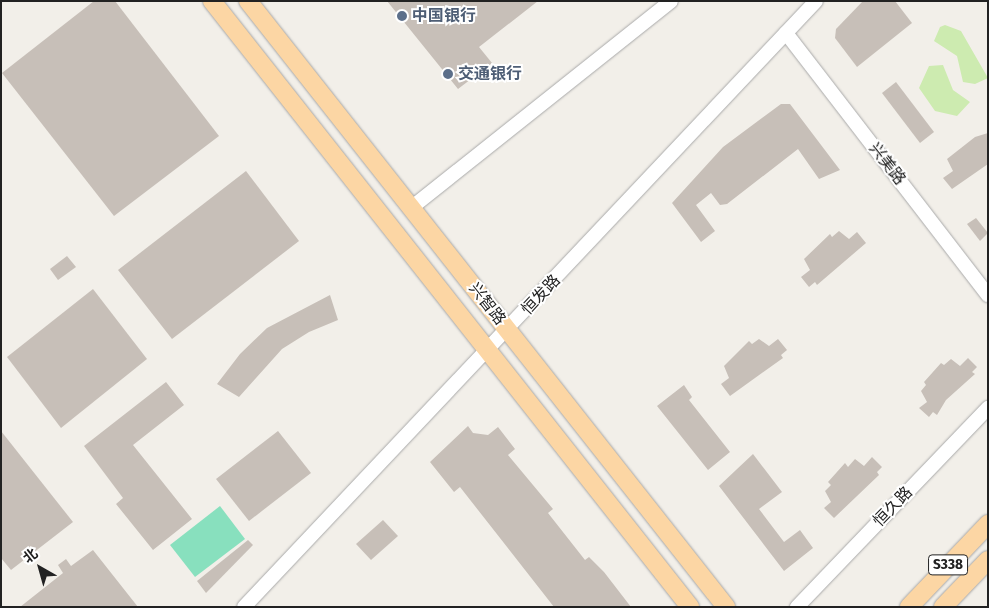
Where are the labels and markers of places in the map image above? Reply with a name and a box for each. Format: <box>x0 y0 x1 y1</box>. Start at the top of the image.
place label: 中国银行 <box>412 6 476 26</box>
marker: 中国银行 <box>396 10 408 22</box>
place label: 交通银行 <box>458 64 522 84</box>
marker: 交通银行 <box>442 68 454 80</box>

